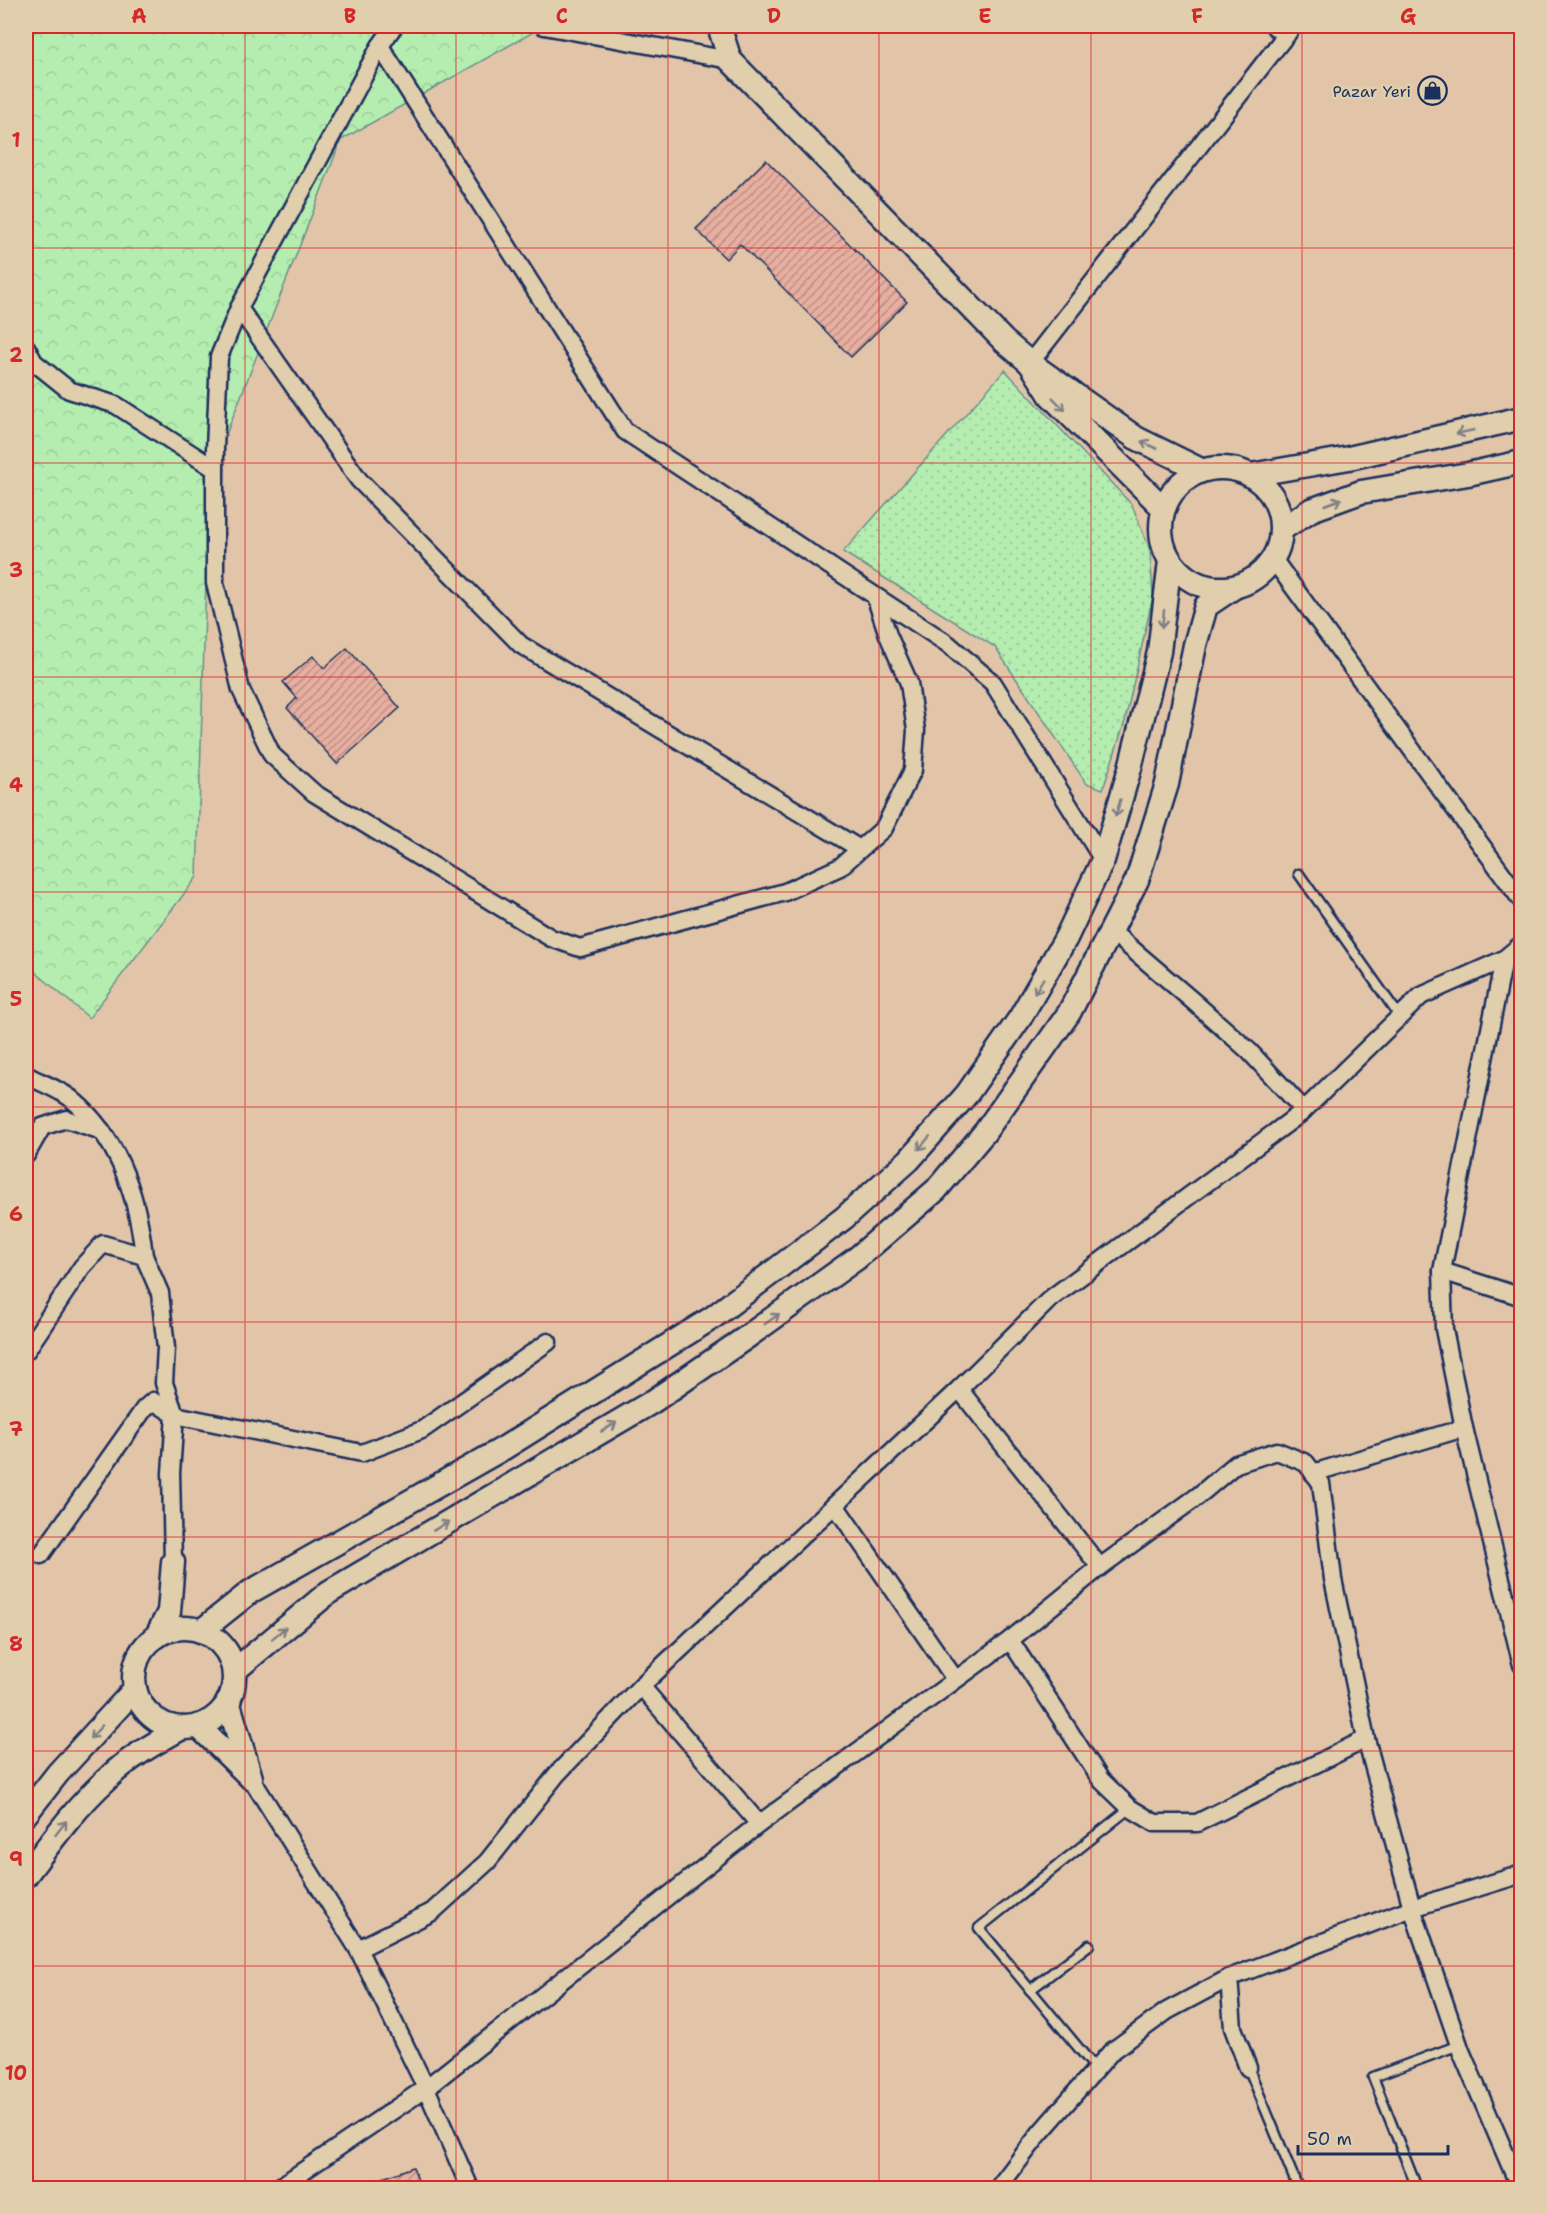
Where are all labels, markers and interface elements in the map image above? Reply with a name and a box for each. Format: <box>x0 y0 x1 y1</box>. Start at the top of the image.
text: A <box>131 3 147 29</box>
text: B <box>344 3 356 29</box>
text: C <box>556 3 568 29</box>
text: D <box>767 3 781 29</box>
text: E <box>978 3 992 29</box>
text: F <box>1191 3 1203 29</box>
text: G <box>1400 3 1416 29</box>
shop icon: Pazar Yeri <box>1416 75 1448 107</box>
place label: Pazar Yeri <box>1332 81 1411 102</box>
text: 1 <box>11 127 21 153</box>
text: 2 <box>9 342 23 368</box>
one-way arrow <box>1052 396 1067 411</box>
one-way arrow <box>1455 426 1474 438</box>
one-way arrow <box>1140 438 1158 450</box>
one-way arrow <box>1324 496 1342 507</box>
text: 3 <box>9 557 23 583</box>
one-way arrow <box>1157 608 1168 628</box>
text: 4 <box>9 772 23 798</box>
one-way arrow <box>1112 798 1123 817</box>
one-way arrow <box>1033 976 1044 994</box>
text: 5 <box>10 986 22 1012</box>
one-way arrow <box>917 1135 931 1150</box>
text: 6 <box>9 1201 23 1227</box>
one-way arrow <box>763 1313 779 1325</box>
text: 7 <box>9 1416 23 1442</box>
one-way arrow <box>600 1421 617 1433</box>
one-way arrow <box>432 1520 449 1532</box>
one-way arrow <box>271 1627 287 1640</box>
text: 8 <box>9 1631 23 1657</box>
one-way arrow <box>89 1724 103 1739</box>
one-way arrow <box>55 1821 68 1837</box>
text: 9 <box>9 1846 23 1872</box>
text: 10 <box>5 2060 27 2086</box>
scale bar <box>1298 2118 1448 2156</box>
text: 50 m <box>1307 2127 1352 2151</box>

